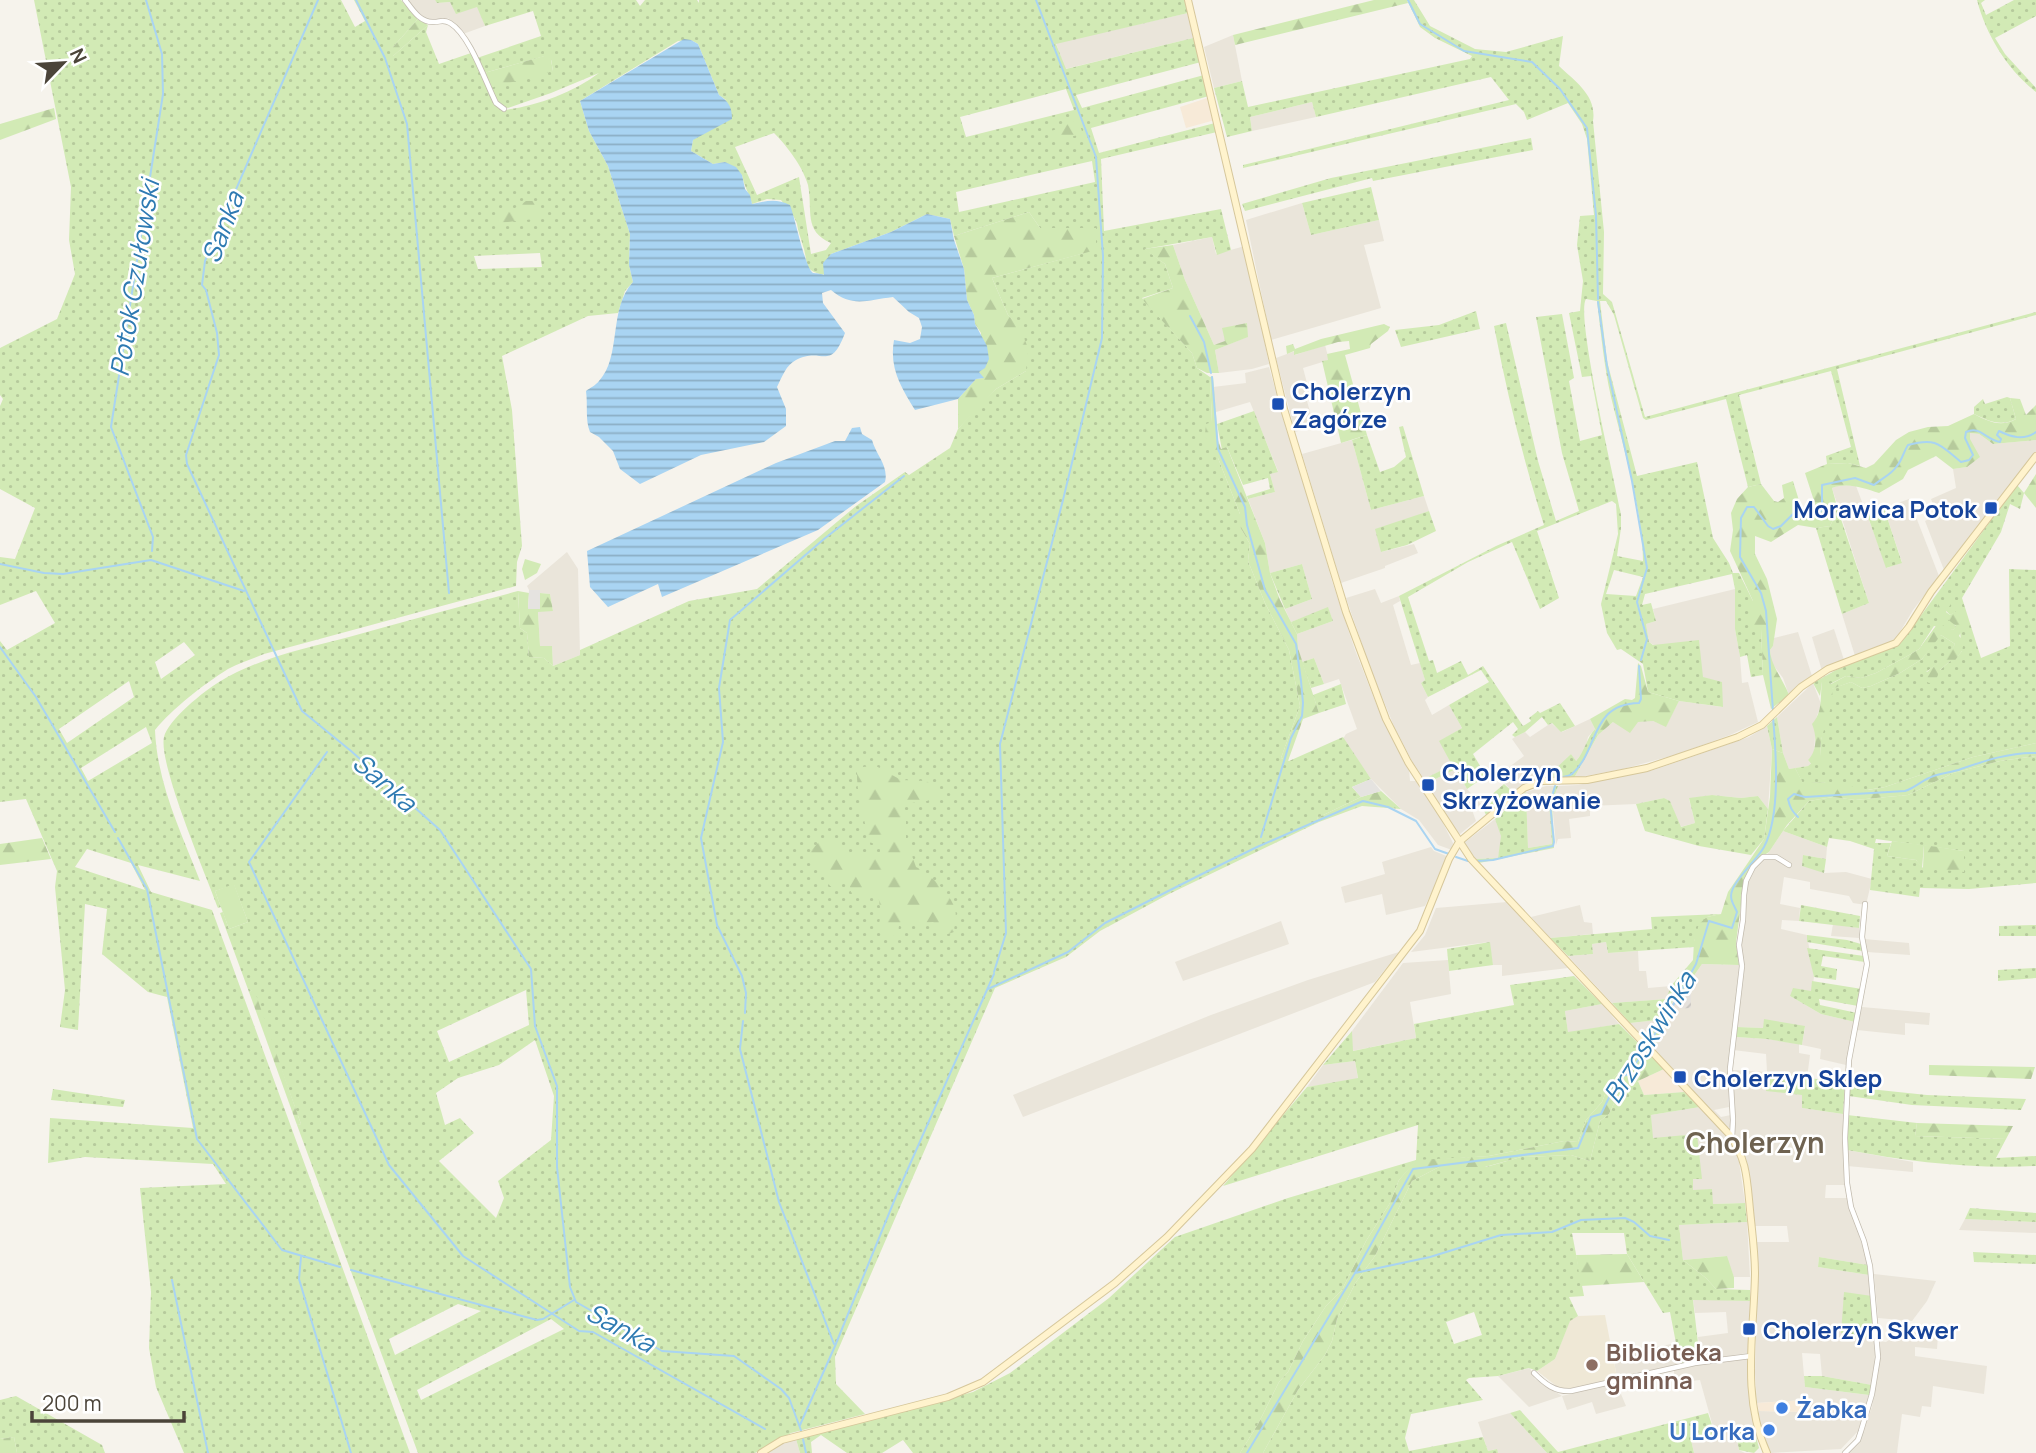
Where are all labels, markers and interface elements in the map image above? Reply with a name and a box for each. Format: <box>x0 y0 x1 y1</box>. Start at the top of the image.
north arrow <box>28 28 98 98</box>
text: N <box>64 44 93 67</box>
water label: Potok Czułowski <box>101 174 168 379</box>
water label: Sanka <box>192 185 252 268</box>
place label: Cholerzyn Zagórze <box>1292 374 1411 435</box>
marker: Cholerzyn Zagórze <box>1270 396 1286 412</box>
place label: Morawica Potok <box>1793 492 1978 525</box>
marker: Morawica Potok <box>1983 500 1999 516</box>
water label: Sanka <box>346 744 426 821</box>
place label: Cholerzyn Skrzyżowanie <box>1442 755 1601 816</box>
marker: Cholerzyn Skrzyżowanie <box>1420 777 1436 793</box>
water label: Brzoskwinka <box>1594 963 1704 1110</box>
place label: Cholerzyn Sklep <box>1694 1061 1882 1094</box>
marker: Cholerzyn Sklep <box>1672 1069 1688 1085</box>
district label: Cholerzyn <box>1685 1123 1825 1161</box>
water label: Sanka <box>580 1293 663 1361</box>
place label: Cholerzyn Skwer <box>1763 1313 1959 1346</box>
marker: Cholerzyn Skwer <box>1741 1321 1757 1337</box>
place label: Biblioteka gminna <box>1606 1335 1722 1396</box>
marker: Biblioteka gminna <box>1584 1357 1600 1373</box>
scale bar <box>32 1380 184 1424</box>
text: 200 m <box>42 1389 102 1417</box>
place label: Żabka <box>1796 1392 1867 1425</box>
marker: Żabka <box>1774 1400 1790 1416</box>
place label: U Lorka <box>1669 1414 1755 1447</box>
marker: U Lorka <box>1761 1422 1777 1438</box>

